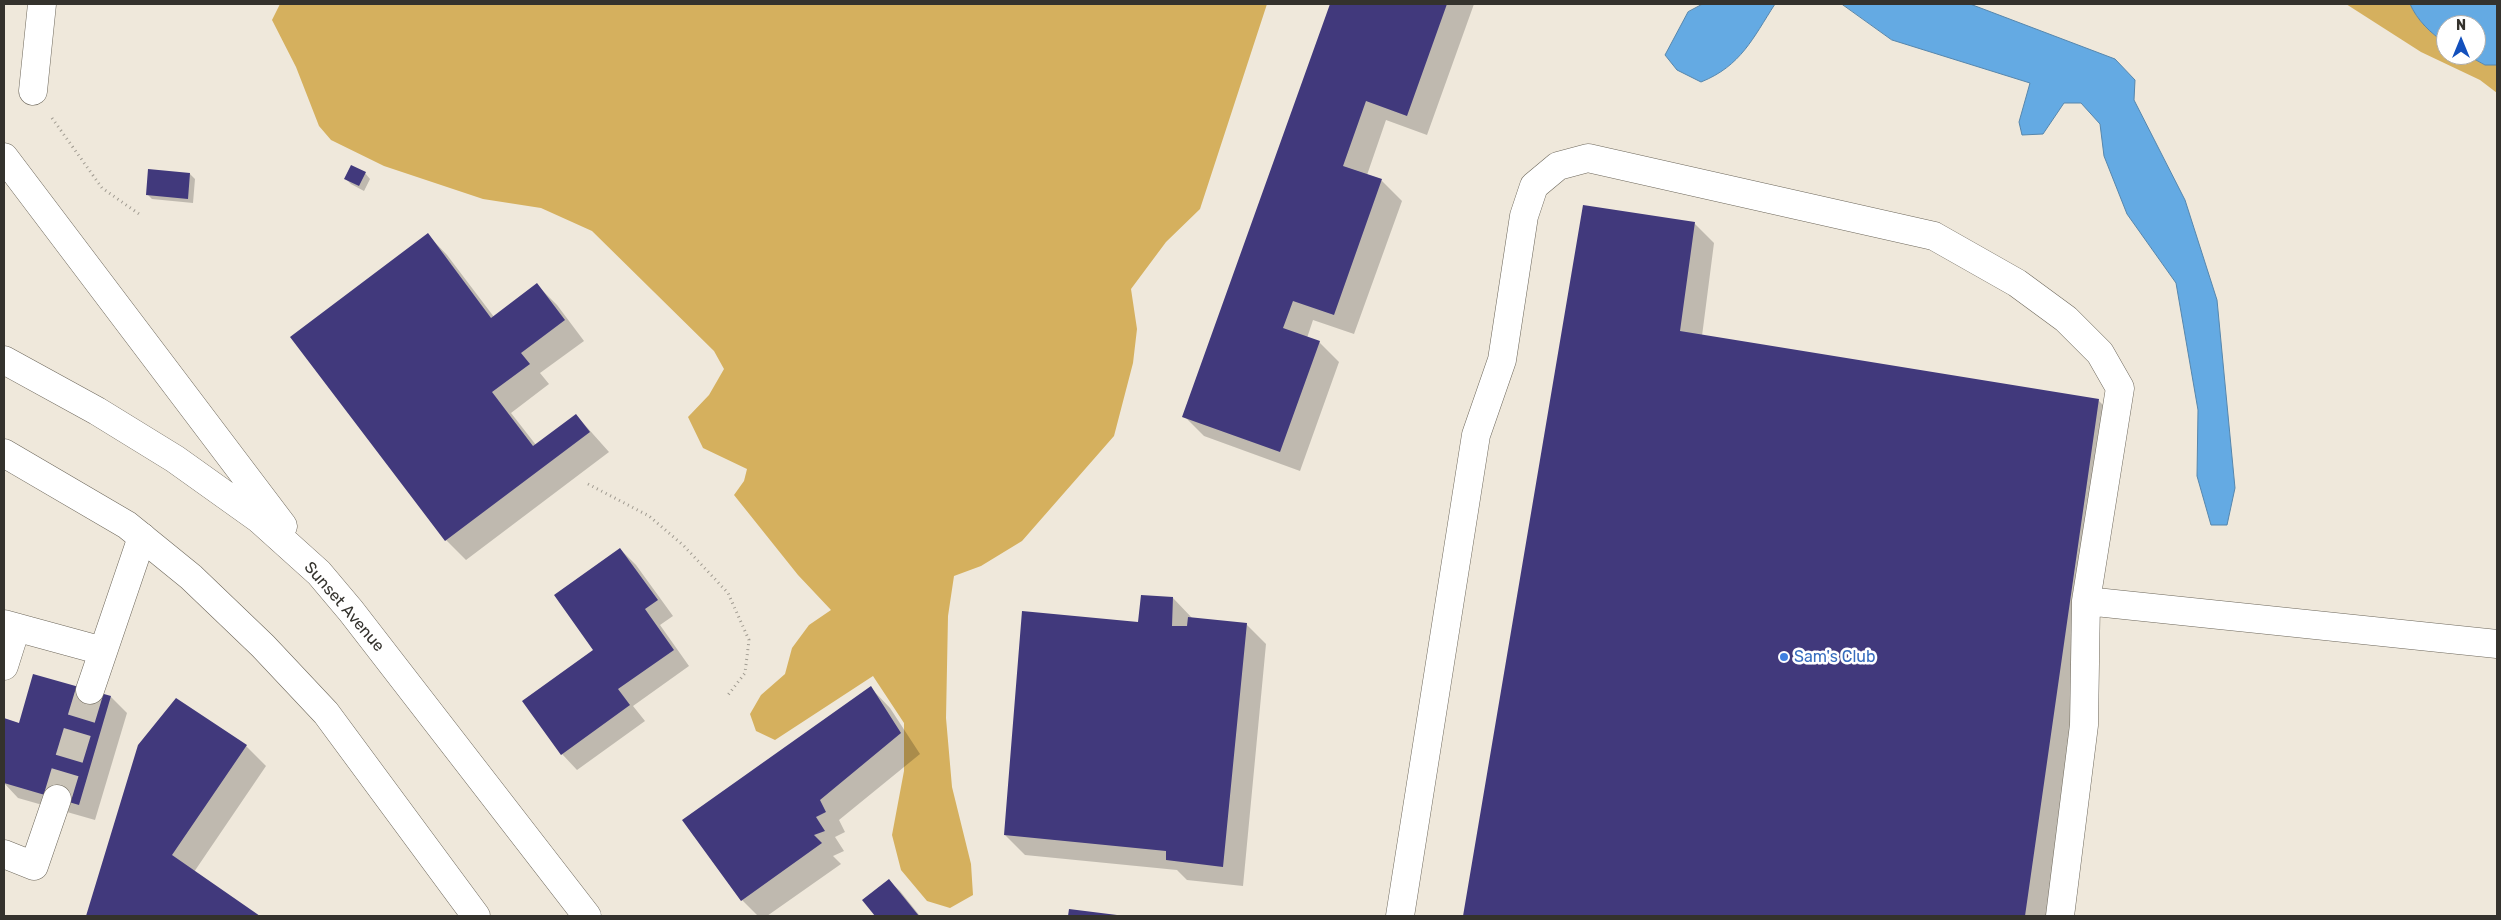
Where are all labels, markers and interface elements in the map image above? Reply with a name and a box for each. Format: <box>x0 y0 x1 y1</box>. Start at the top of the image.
north arrow <box>2436 15 2486 65</box>
text: N <box>2456 17 2466 34</box>
street label: Sunset Avenue <box>300 558 388 656</box>
place label: Sam's Club <box>1794 647 1875 667</box>
marker: Sam's Club <box>1778 651 1790 663</box>

